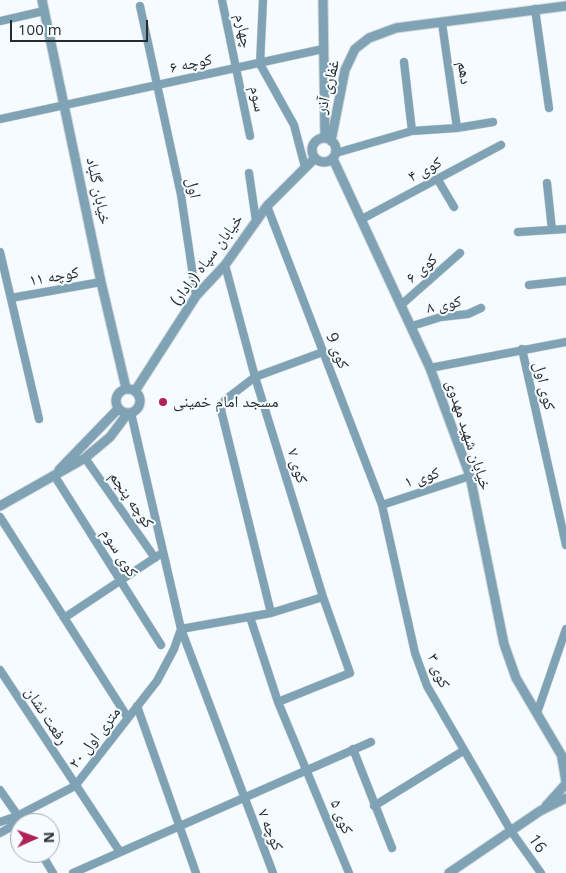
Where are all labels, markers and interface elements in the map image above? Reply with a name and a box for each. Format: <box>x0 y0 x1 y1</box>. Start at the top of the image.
scale bar <box>12 10 150 42</box>
street label: چهارم <box>230 12 256 50</box>
text: 100 m <box>18 19 62 39</box>
street label: کوچه ۶ <box>168 50 214 78</box>
street label: غفاری آذر <box>312 58 344 116</box>
street label: دهم <box>453 60 475 86</box>
street label: سوم <box>245 84 269 114</box>
street label: کوی ۴ <box>405 153 445 187</box>
street label: خیابان گلباد <box>82 156 114 226</box>
street label: اول <box>182 176 204 200</box>
street label: خیابان سپاه (رادار) <box>167 211 247 309</box>
street label: کوی ۶ <box>402 250 442 288</box>
street label: کوچه ۱۱ <box>28 263 80 291</box>
street label: کوی ۸ <box>425 292 463 318</box>
street label: کوی 9 <box>321 330 353 372</box>
street label: کوی اول <box>529 360 559 412</box>
street label: خیابان شهید مهدوی <box>441 378 495 492</box>
place label: مسجد امام خمینی <box>173 392 279 412</box>
marker: مسجد امام خمینی <box>157 396 169 408</box>
street label: کوی ۷ <box>283 446 311 486</box>
street label: کوی ۱ <box>402 463 442 493</box>
street label: کوچه پنجم <box>105 468 157 532</box>
street label: کوی سوم <box>97 525 141 581</box>
street label: کوی ۳ <box>422 651 454 691</box>
street label: رفعت نشان <box>20 683 72 749</box>
street label: ۲۰ متری اول <box>65 703 125 773</box>
street label: کوی ۵ <box>325 797 357 837</box>
street label: کوچه ۷ <box>253 807 287 853</box>
north arrow <box>10 813 60 863</box>
text: N <box>40 831 59 844</box>
street label: 16 <box>524 831 550 857</box>

